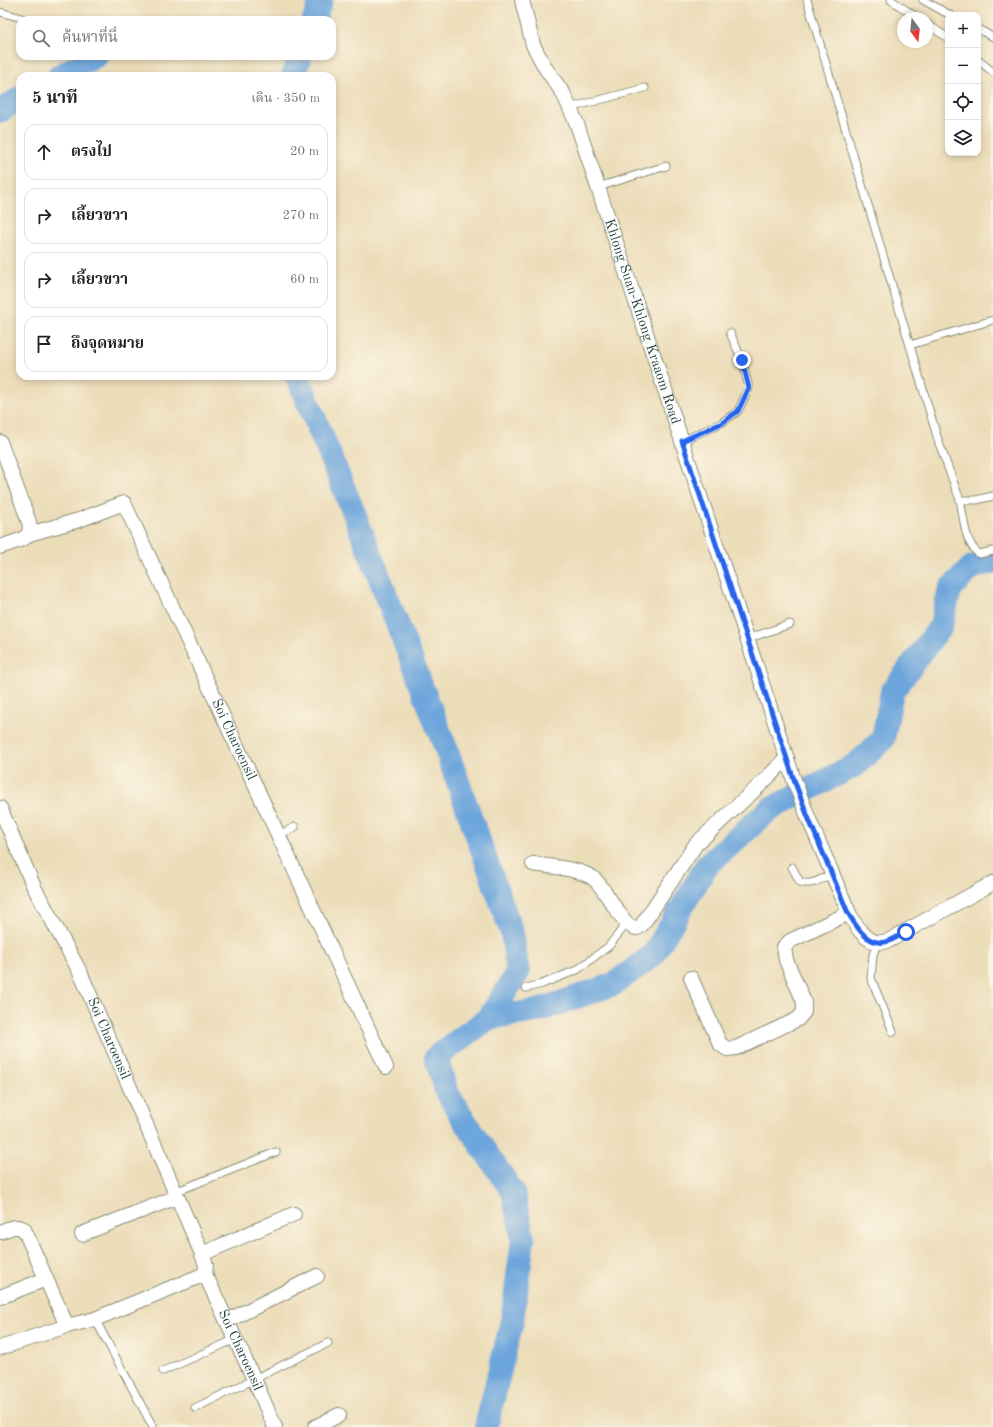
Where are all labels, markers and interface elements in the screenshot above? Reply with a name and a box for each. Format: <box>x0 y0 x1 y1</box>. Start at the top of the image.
north arrow <box>897 12 933 48</box>
map controls <box>945 12 981 156</box>
button: + <box>945 12 981 48</box>
search box <box>16 16 336 60</box>
icon: search <box>30 27 52 49</box>
text: ค้นหาที่นี่ <box>62 31 118 46</box>
button: − <box>945 48 981 84</box>
button: locate <box>945 84 981 120</box>
text: 5 นาที <box>32 90 78 107</box>
text: เดิน · 350 m <box>251 92 320 105</box>
button: layers <box>945 120 981 156</box>
icon: ahead <box>33 141 55 163</box>
text: ตรงไป <box>71 145 112 160</box>
text: 20 m <box>290 145 319 158</box>
icon: right <box>33 205 55 227</box>
text: เลี้ยวขวา <box>71 209 128 224</box>
text: 270 m <box>282 209 319 222</box>
street label: Khlong Suan-Khlong Kraaom Road <box>602 217 683 426</box>
icon: right <box>33 269 55 291</box>
text: เลี้ยวขวา <box>71 273 128 288</box>
text: 60 m <box>290 273 319 286</box>
icon: arrive <box>33 333 55 355</box>
text: ถึงจุดหมาย <box>71 337 144 352</box>
route end <box>733 351 751 369</box>
street label: Soi Charoensil <box>209 697 259 782</box>
route start <box>897 923 915 941</box>
street label: Soi Charoensil <box>85 995 133 1082</box>
street label: Soi Charoensil <box>216 1307 265 1393</box>

